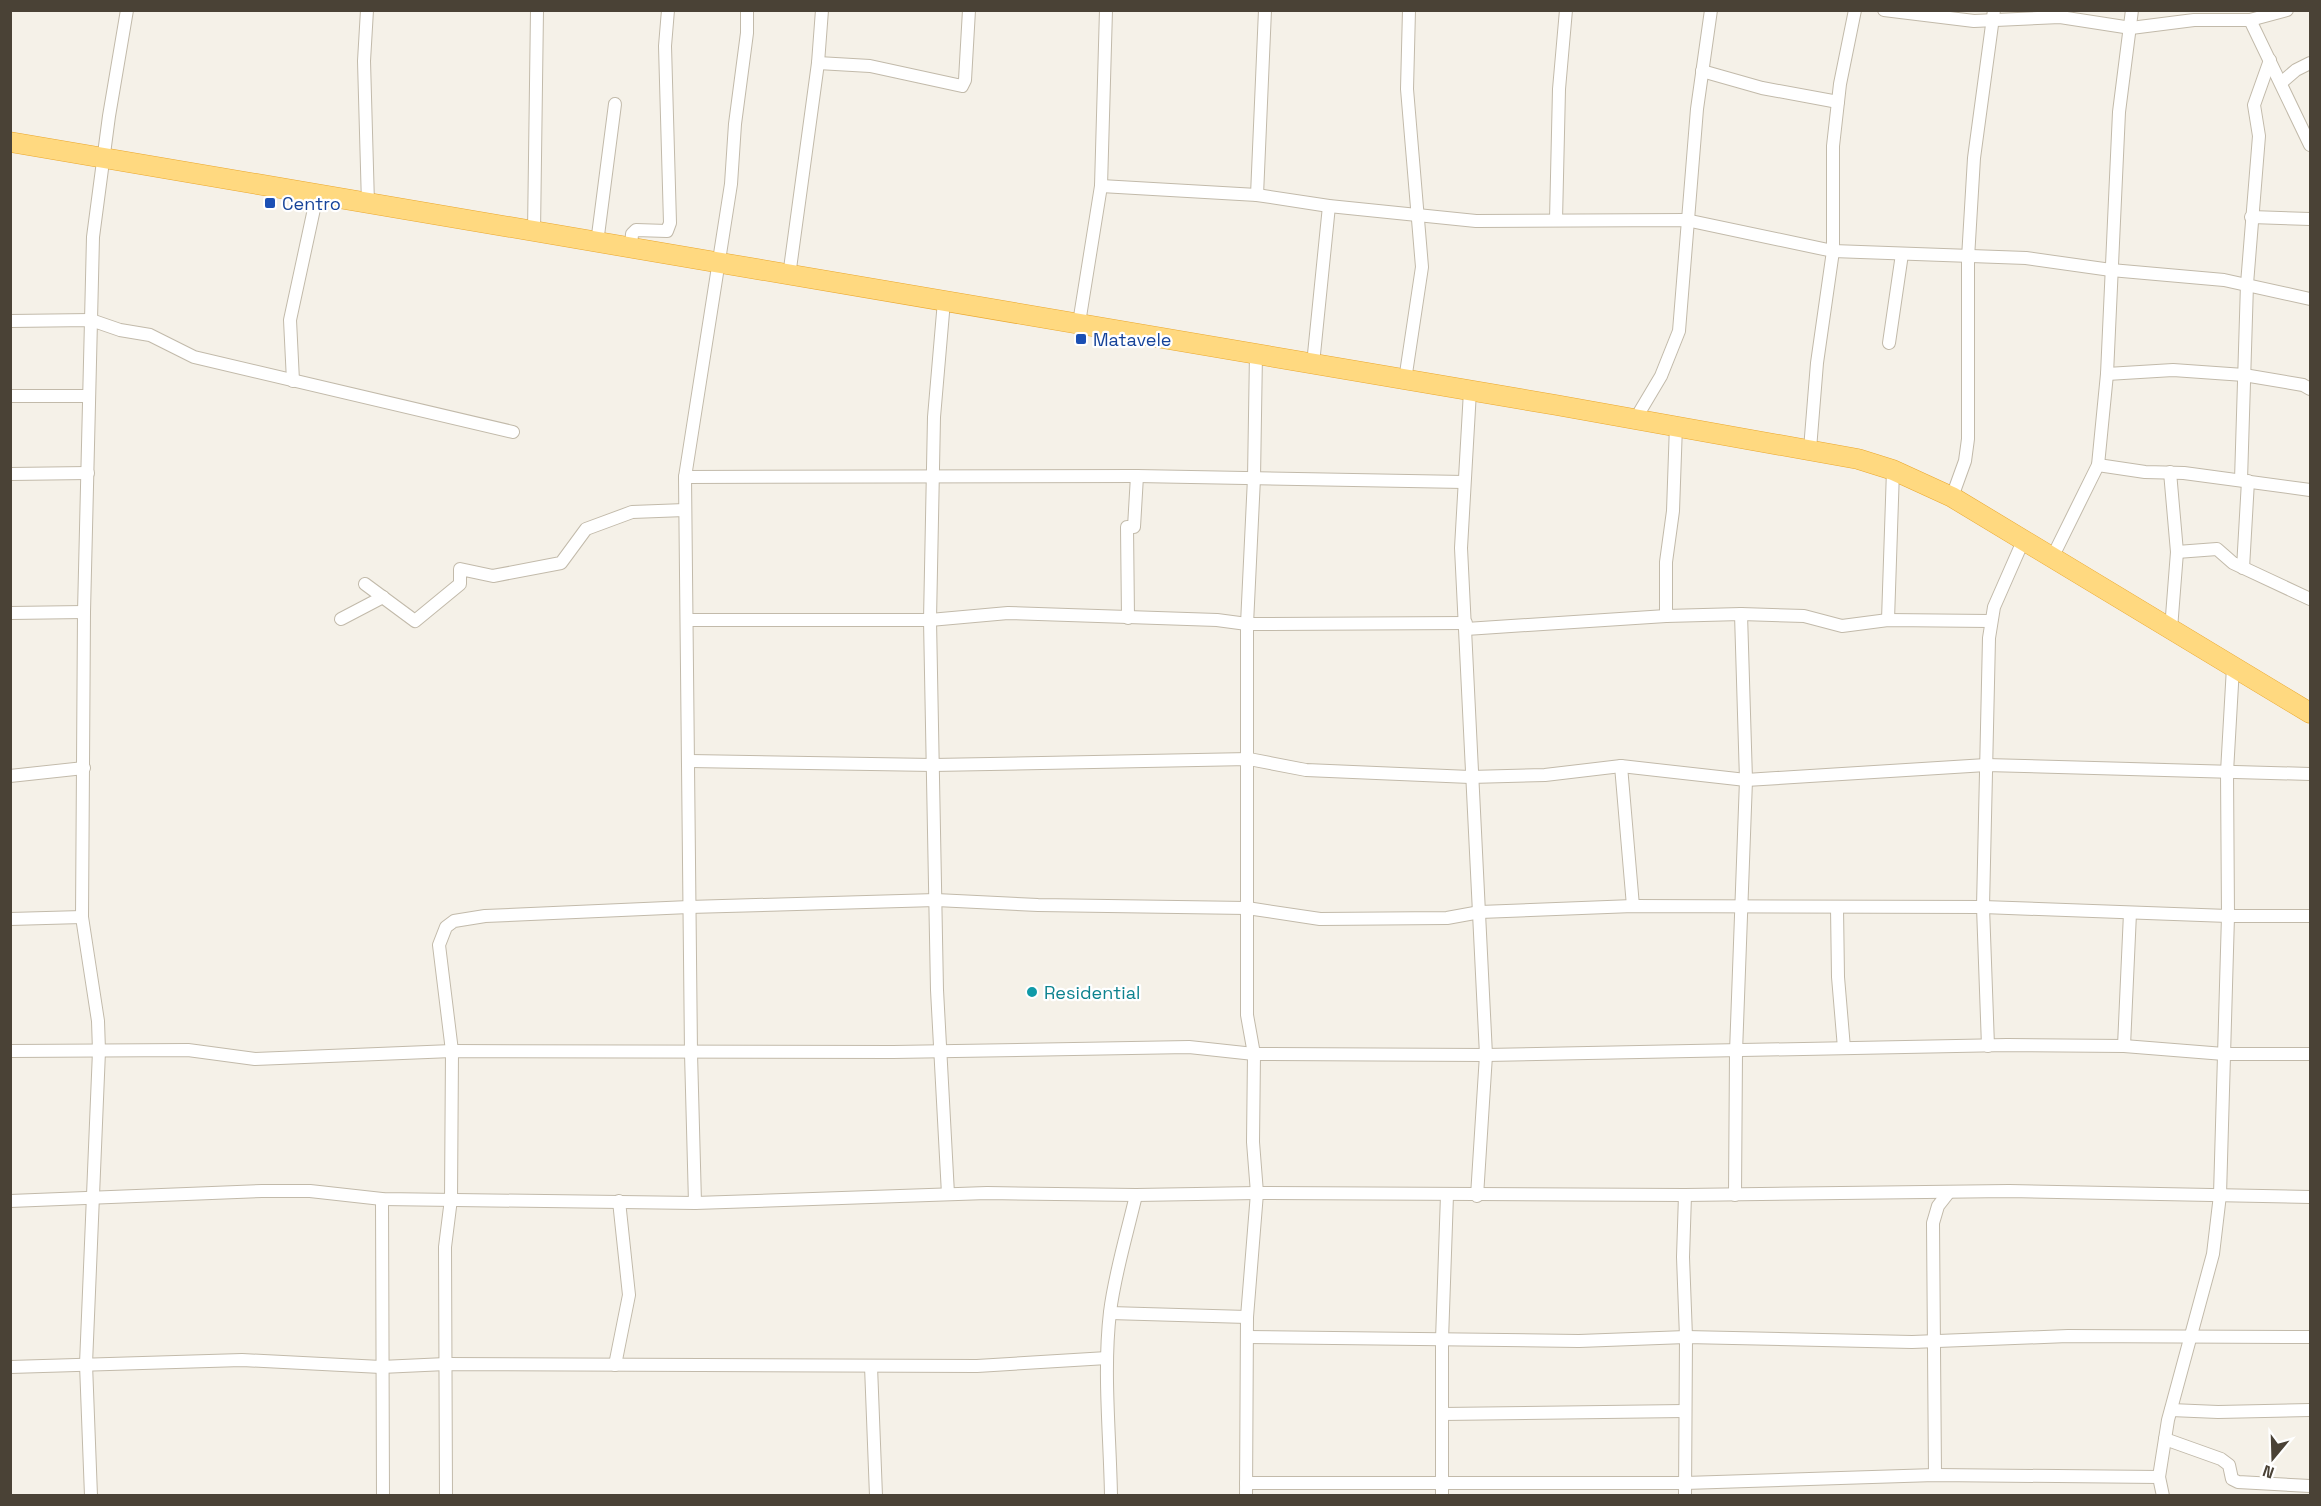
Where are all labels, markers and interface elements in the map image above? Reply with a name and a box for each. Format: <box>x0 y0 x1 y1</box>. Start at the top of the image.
place label: Centro <box>282 192 341 215</box>
marker: Centro <box>263 196 277 210</box>
place label: Matavele <box>1093 328 1172 351</box>
marker: Matavele <box>1074 332 1088 346</box>
place label: Residential <box>1044 981 1140 1004</box>
marker: Residential <box>1025 985 1039 999</box>
north arrow <box>2243 1428 2303 1488</box>
text: N <box>2260 1460 2277 1483</box>

